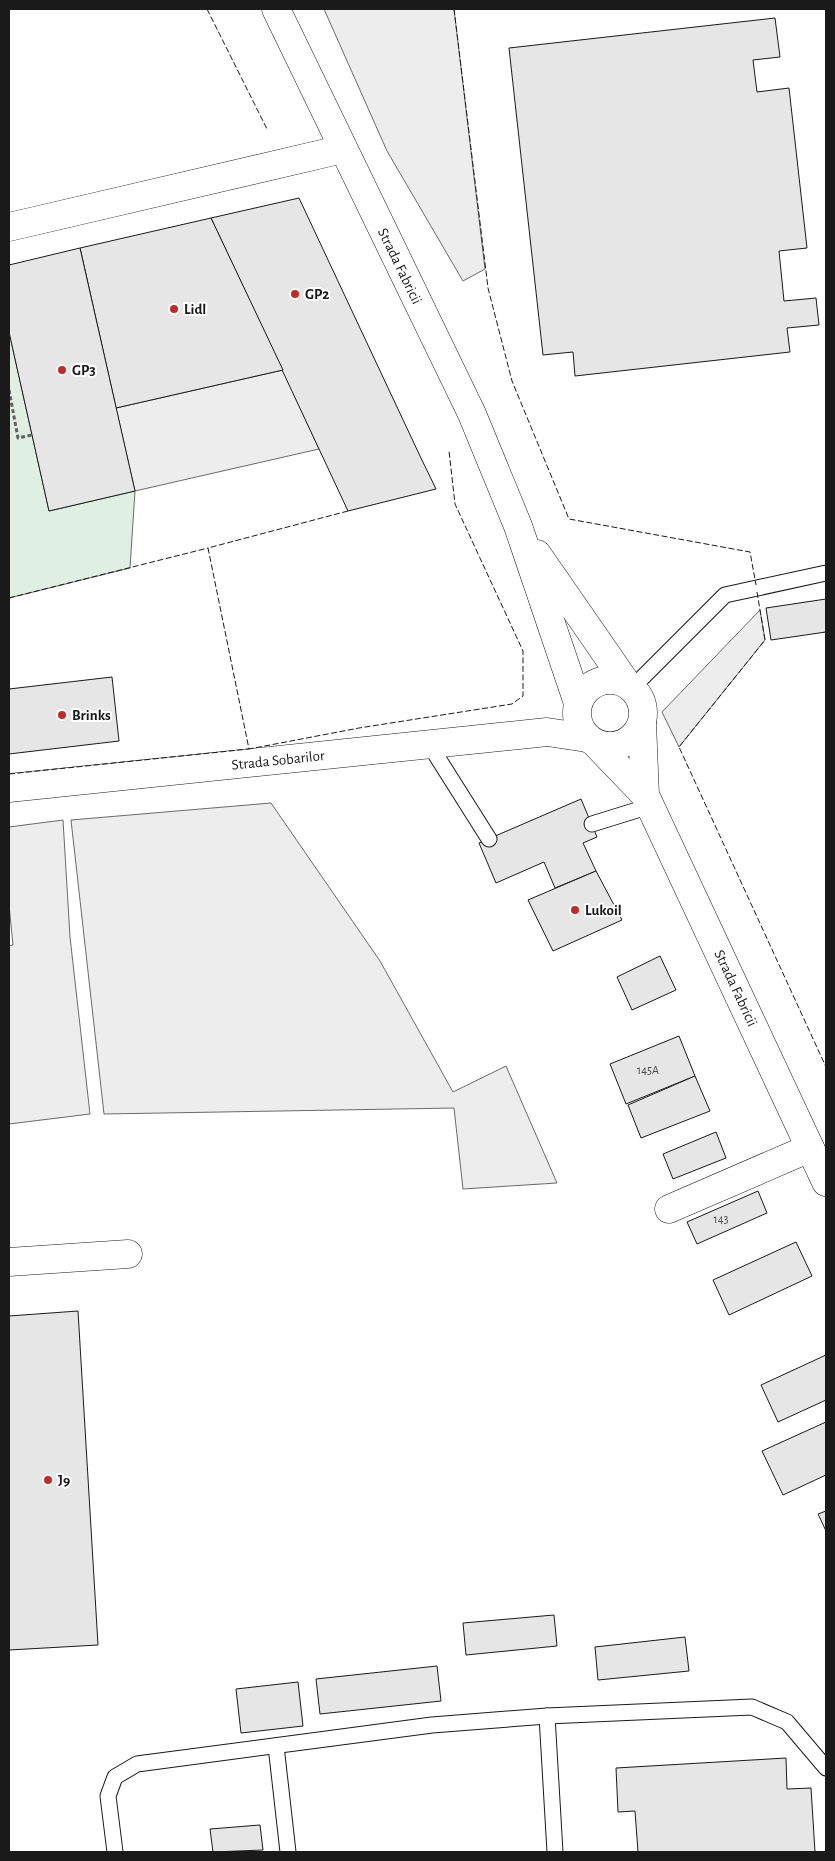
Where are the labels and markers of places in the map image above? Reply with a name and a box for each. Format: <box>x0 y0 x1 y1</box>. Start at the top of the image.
place label: GP2 <box>305 287 329 302</box>
marker: GP2 <box>289 288 301 300</box>
place label: Lidl <box>184 302 206 317</box>
marker: Lidl <box>168 303 180 315</box>
place label: GP3 <box>72 363 96 378</box>
marker: GP3 <box>56 364 68 376</box>
place label: Brinks <box>72 708 111 723</box>
marker: Brinks <box>56 709 68 721</box>
place label: Lukoil <box>585 903 622 918</box>
marker: Lukoil <box>569 904 581 916</box>
place label: J9 <box>58 1473 70 1488</box>
marker: J9 <box>42 1474 54 1486</box>

